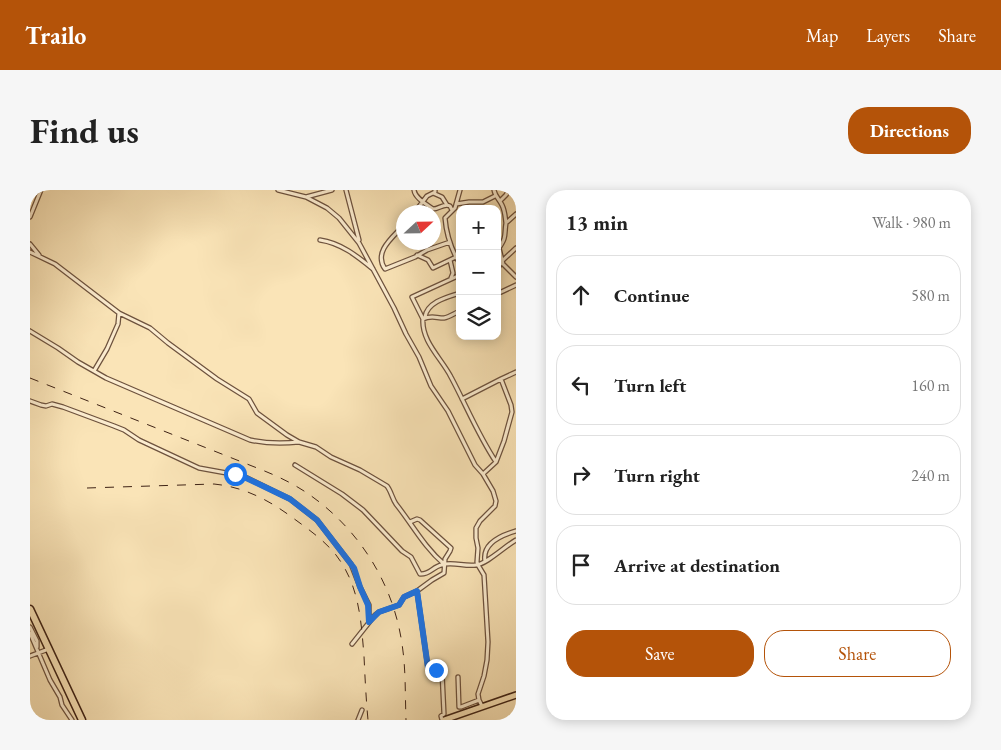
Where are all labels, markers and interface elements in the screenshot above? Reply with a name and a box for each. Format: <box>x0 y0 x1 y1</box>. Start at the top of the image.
text: Trailo <box>25 20 86 51</box>
text: Map <box>806 24 838 47</box>
text: Layers <box>866 24 910 47</box>
text: Share <box>938 24 976 47</box>
button: Directions <box>848 107 971 154</box>
text: Find us <box>30 108 139 153</box>
north arrow <box>396 205 441 250</box>
map controls <box>456 205 501 340</box>
button: + <box>456 205 501 250</box>
text: 13 min <box>566 209 628 236</box>
text: Walk · 980 m <box>872 212 951 233</box>
button: − <box>456 250 501 295</box>
icon: ahead <box>567 281 595 309</box>
text: Continue <box>614 283 689 308</box>
text: 580 m <box>911 285 950 306</box>
button: layers <box>456 295 501 340</box>
icon: left <box>567 371 595 399</box>
text: Turn left <box>614 373 686 398</box>
text: 160 m <box>911 375 950 396</box>
icon: right <box>567 461 595 489</box>
route start <box>224 463 247 486</box>
text: Turn right <box>614 463 700 488</box>
text: 240 m <box>911 465 950 486</box>
icon: arrive <box>567 551 595 579</box>
text: Arrive at destination <box>614 553 780 578</box>
button: Save <box>566 630 754 677</box>
button: Share <box>764 630 951 677</box>
route end <box>425 659 448 682</box>

